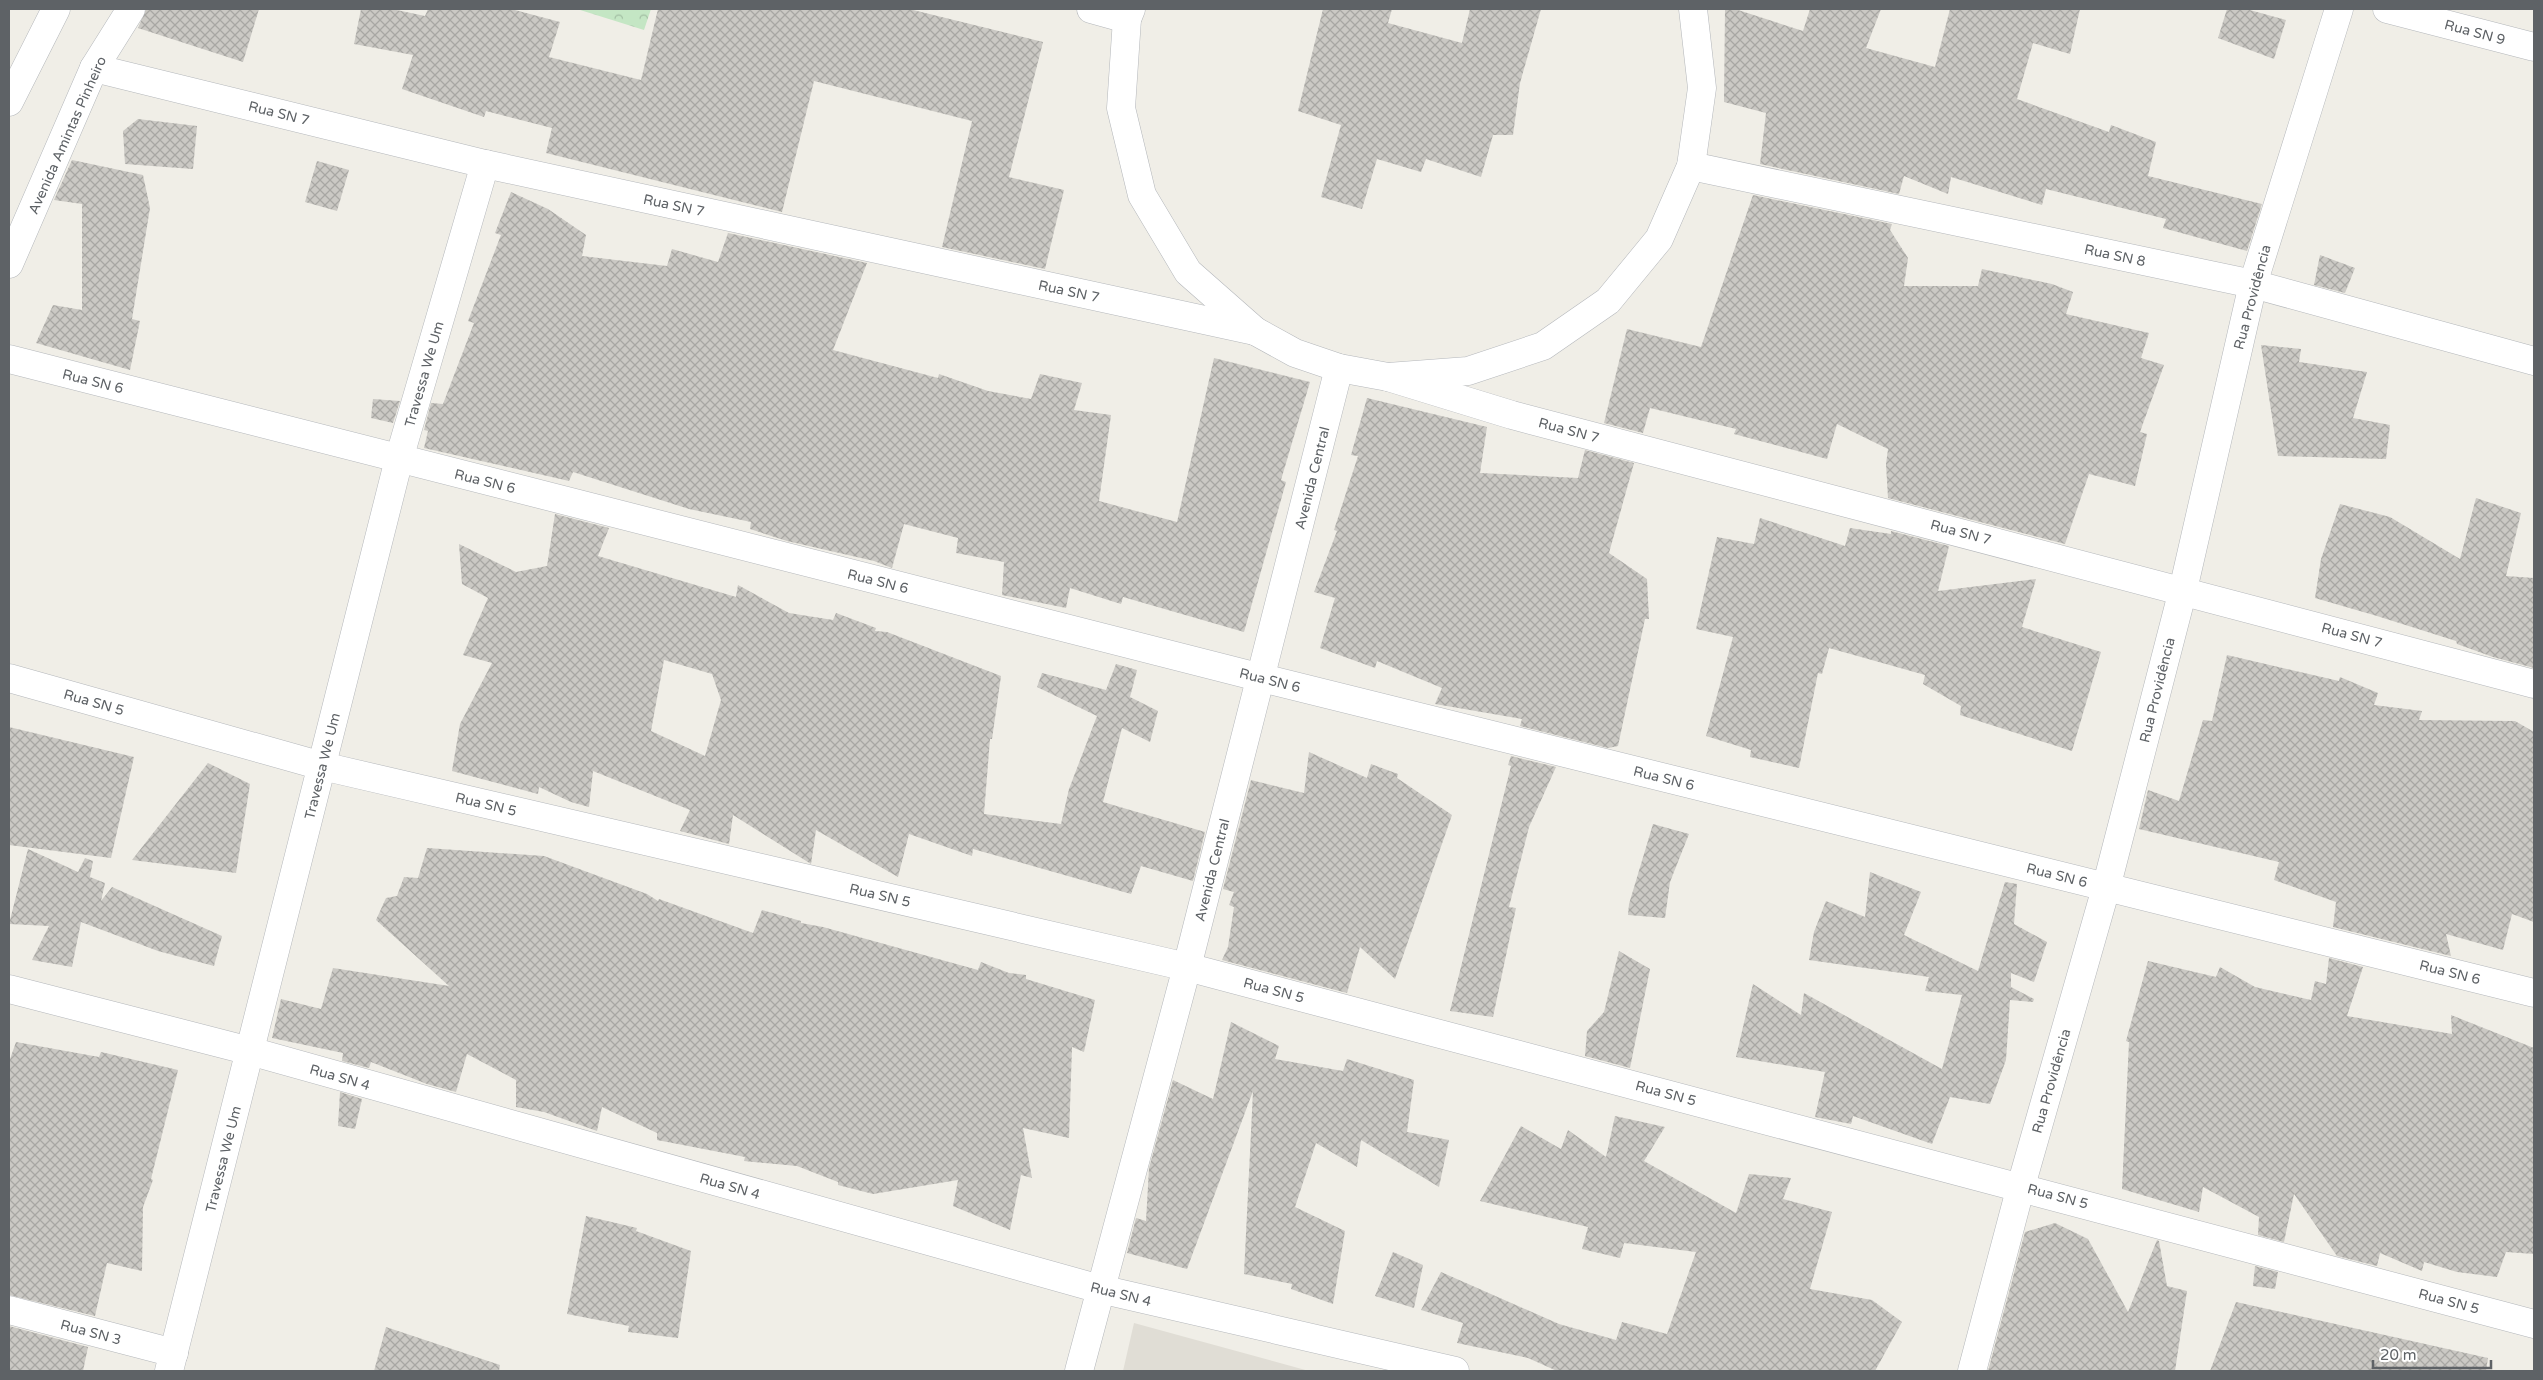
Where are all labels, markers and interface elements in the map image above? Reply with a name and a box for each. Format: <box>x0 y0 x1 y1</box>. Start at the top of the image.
street label: Rua SN 9 <box>2443 16 2507 49</box>
street label: Avenida Amintas Pinheiro <box>25 54 110 217</box>
street label: Rua SN 7 <box>247 98 311 129</box>
street label: Rua SN 7 <box>642 191 706 220</box>
street label: Rua SN 8 <box>2083 241 2147 270</box>
street label: Rua Providência <box>2230 243 2275 351</box>
street label: Rua SN 7 <box>1037 277 1101 306</box>
street label: Travessa We Um <box>401 319 448 429</box>
street label: Rua SN 6 <box>61 366 125 397</box>
street label: Rua SN 7 <box>1537 414 1601 447</box>
street label: Avenida Central <box>1291 425 1333 531</box>
street label: Rua SN 6 <box>453 466 517 497</box>
street label: Rua SN 7 <box>1929 516 1993 549</box>
street label: Rua SN 6 <box>846 566 910 597</box>
street label: Rua SN 7 <box>2320 619 2384 652</box>
street label: Rua Providência <box>2136 636 2179 745</box>
street label: Rua SN 6 <box>1238 665 1302 696</box>
street label: Rua SN 5 <box>62 686 126 719</box>
street label: Travessa We Um <box>301 711 344 821</box>
street label: Rua SN 6 <box>1632 763 1696 794</box>
street label: Rua SN 5 <box>454 789 518 820</box>
street label: Avenida Central <box>1191 817 1233 923</box>
street label: Rua SN 6 <box>2025 860 2089 891</box>
street label: Rua SN 5 <box>848 880 912 911</box>
street label: Rua SN 6 <box>2418 957 2482 988</box>
street label: Rua SN 5 <box>1242 974 1306 1007</box>
street label: Rua Providência <box>2028 1027 2075 1135</box>
street label: Rua SN 4 <box>308 1061 372 1094</box>
street label: Rua SN 5 <box>1634 1077 1698 1110</box>
street label: Travessa We Um <box>202 1104 245 1214</box>
street label: Rua SN 4 <box>698 1170 762 1203</box>
street label: Rua SN 5 <box>2026 1180 2090 1213</box>
street label: Rua SN 4 <box>1089 1279 1153 1310</box>
street label: Rua SN 5 <box>2417 1285 2481 1318</box>
street label: Rua SN 3 <box>59 1316 123 1349</box>
scale bar <box>2373 1338 2490 1370</box>
text: 20 m <box>2380 1346 2417 1364</box>

